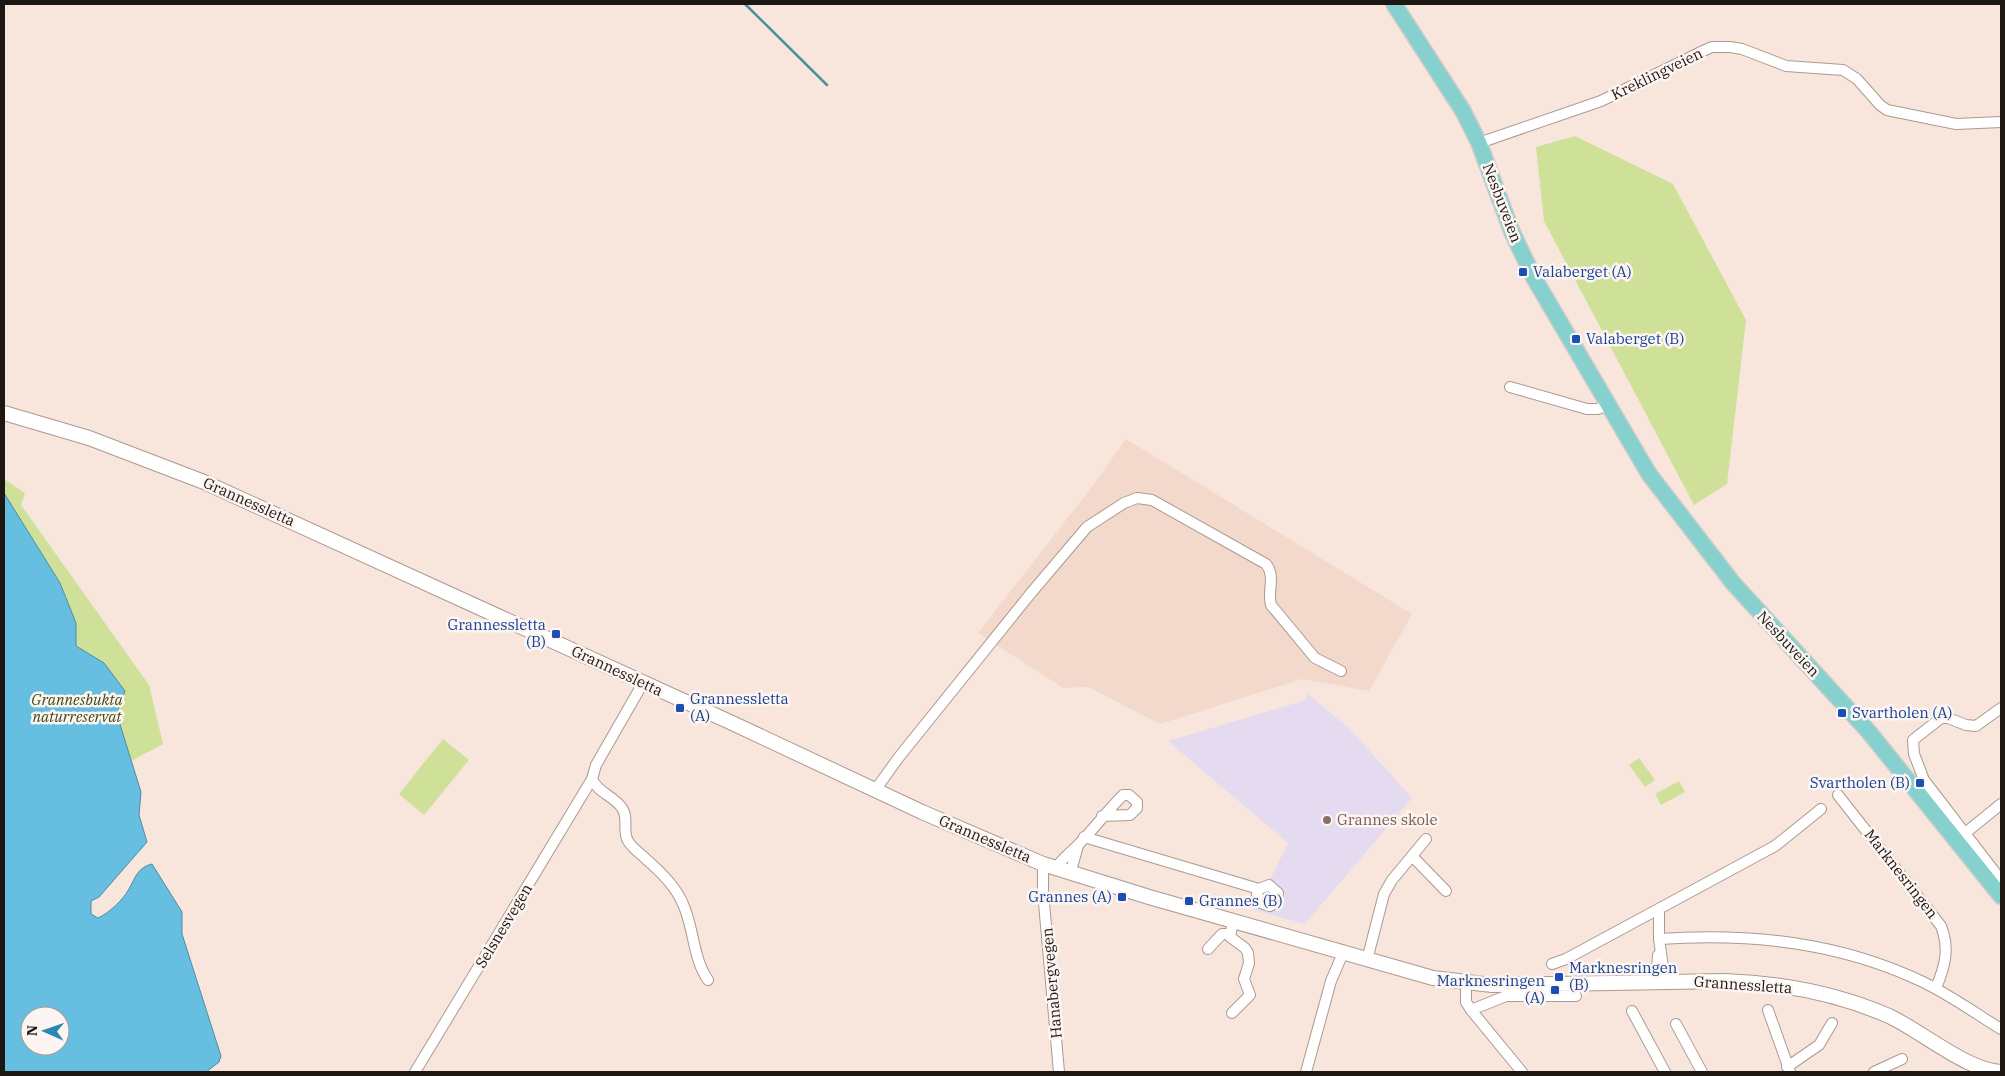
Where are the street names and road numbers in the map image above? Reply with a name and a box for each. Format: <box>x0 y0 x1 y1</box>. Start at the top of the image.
street label: Kreklingveien <box>1608 43 1706 104</box>
street label: Nesbuveien <box>1479 160 1526 246</box>
street label: Grannessletta <box>200 473 298 530</box>
street label: Nesbuveien <box>1753 607 1824 681</box>
street label: Grannessletta <box>569 641 666 700</box>
street label: Grannessletta <box>936 811 1034 867</box>
street label: Marknesringen <box>1861 825 1942 923</box>
street label: Selsnesvegen <box>471 880 536 971</box>
street label: Hanabergvegen <box>1037 926 1066 1039</box>
street label: Grannessletta <box>1693 972 1793 997</box>

